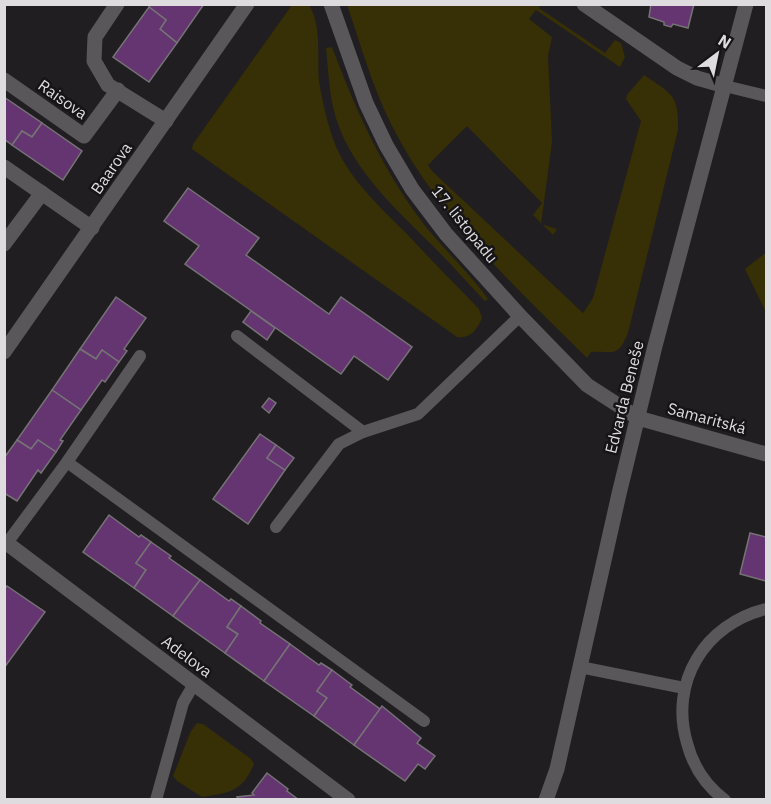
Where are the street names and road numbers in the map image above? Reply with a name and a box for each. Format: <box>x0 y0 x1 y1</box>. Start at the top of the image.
street label: Raisova <box>35 75 92 123</box>
street label: Baarova <box>86 138 136 198</box>
street label: 17. listopadu <box>428 181 502 267</box>
street label: Edvarda Beneše <box>600 338 648 456</box>
street label: Samaritská <box>666 398 749 438</box>
street label: Adelova <box>158 631 216 682</box>

